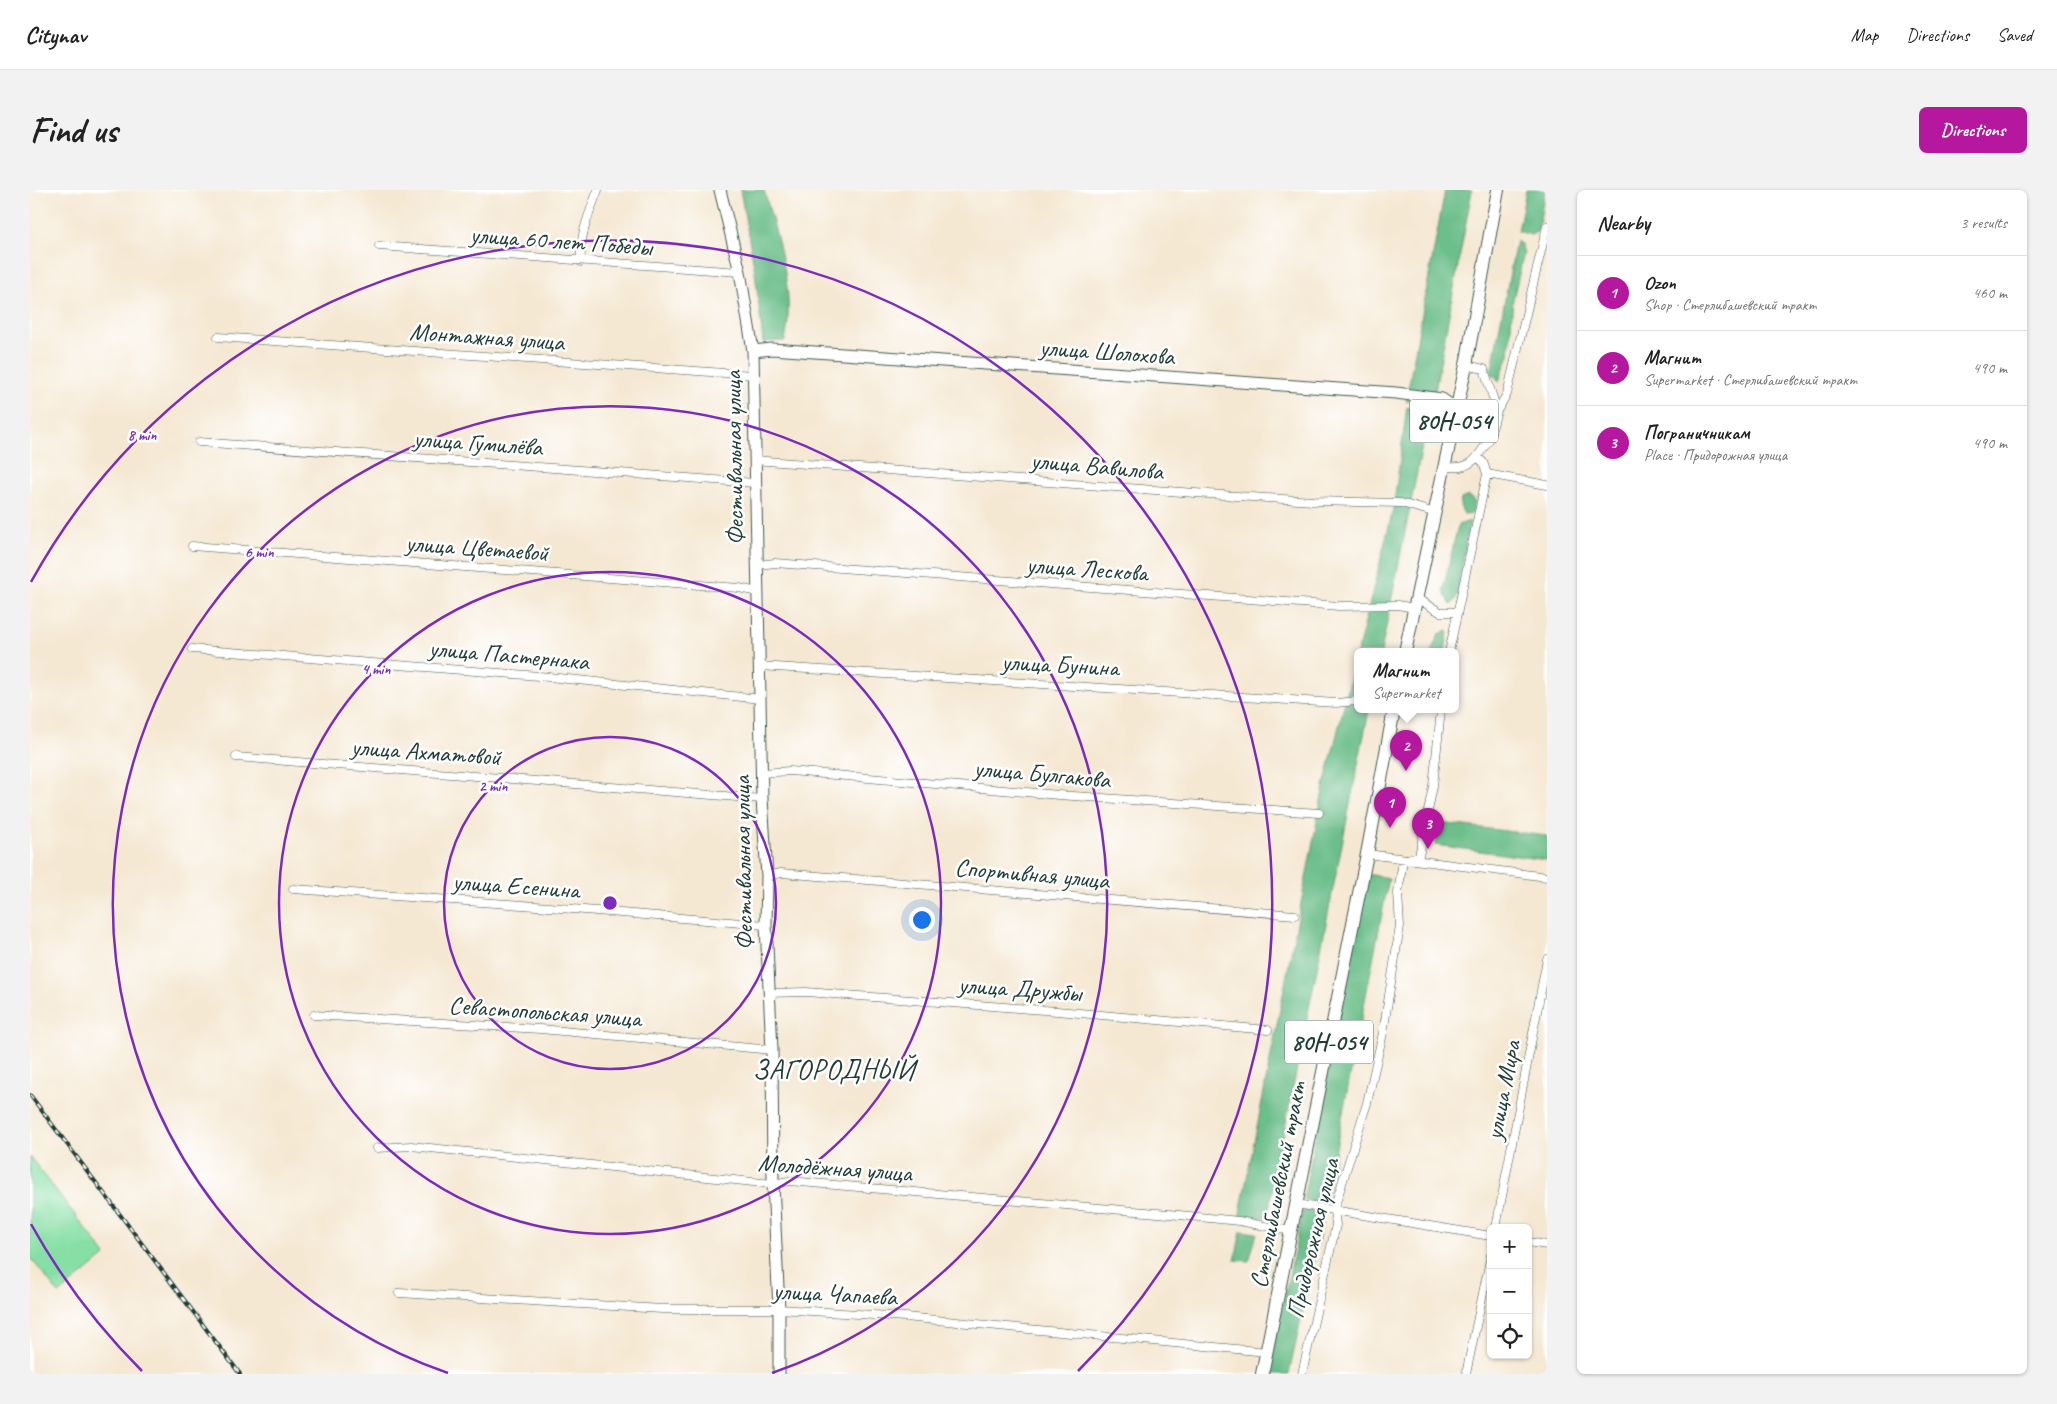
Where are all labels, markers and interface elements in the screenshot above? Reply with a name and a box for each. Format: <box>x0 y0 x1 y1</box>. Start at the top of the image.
text: Citynav <box>25 20 86 50</box>
text: Map <box>1851 24 1878 46</box>
text: Directions <box>1906 24 1969 46</box>
text: Saved <box>1997 24 2032 46</box>
button: Directions <box>1919 107 2027 153</box>
text: Find us <box>30 108 117 153</box>
text: Nearby <box>1597 210 1650 236</box>
text: 3 results <box>1960 213 2007 233</box>
street label: улица 60 лет Победы <box>467 219 655 263</box>
text: Ozon <box>1644 271 1676 295</box>
text: 1 <box>1609 283 1617 303</box>
text: 460 m <box>1973 283 2007 303</box>
text: Shop · Стерлибашевский тракт <box>1644 295 1816 315</box>
street label: Монтажная улица <box>408 316 568 359</box>
street label: улица Шолохова <box>1036 331 1177 373</box>
text: Магнит <box>1644 346 1701 370</box>
text: 2 <box>1609 358 1617 378</box>
text: 490 m <box>1973 358 2007 378</box>
street label: Фестивальная улица <box>716 369 752 545</box>
text: Supermarket · Стерлибашевский тракт <box>1644 370 1857 390</box>
road number: 80Н-054 <box>1410 400 1498 442</box>
text: Пограничникам <box>1644 421 1750 445</box>
street label: улица Гумилёва <box>411 422 545 464</box>
text: 8 min <box>128 426 157 445</box>
text: 3 <box>1609 433 1617 453</box>
text: 490 m <box>1973 433 2007 453</box>
street label: улица Вавилова <box>1027 444 1167 488</box>
text: Place · Придорожная улица <box>1644 445 1787 465</box>
street label: улица Цветаевой <box>402 527 551 569</box>
text: 6 min <box>244 543 275 562</box>
street label: улица Лескова <box>1023 549 1151 589</box>
street label: улица Пастернака <box>426 632 592 678</box>
street label: улица Бунина <box>999 646 1122 684</box>
popup <box>1354 648 1459 713</box>
text: Магнит <box>1372 659 1430 683</box>
text: 4 min <box>362 660 391 679</box>
text: Supermarket <box>1372 683 1441 703</box>
pin: 2 <box>1390 730 1422 771</box>
street label: улица Ахматовой <box>348 731 504 773</box>
street label: улица Булгакова <box>970 752 1113 796</box>
street label: Фестивальная улица <box>725 774 761 950</box>
text: 2 min <box>479 777 508 796</box>
pin: 1 <box>1374 787 1406 828</box>
pin: 3 <box>1412 808 1444 849</box>
street label: Спортивная улица <box>953 851 1112 897</box>
street label: улица Есенина <box>450 865 583 907</box>
centre of rings <box>601 894 619 912</box>
your location <box>909 907 935 933</box>
street label: улица Дружбы <box>955 969 1084 1009</box>
street label: Севастопольская улица <box>448 989 645 1035</box>
road number: 80Н-054 <box>1285 1020 1373 1064</box>
street label: улица Мира <box>1477 1036 1529 1145</box>
district label: ЗАГОРОДНЫЙ <box>753 1052 919 1087</box>
street label: Стерлибашевский тракт <box>1242 1077 1314 1291</box>
street label: Молодёжная улица <box>757 1147 915 1189</box>
street label: Придорожная улица <box>1279 1153 1347 1321</box>
map controls <box>1487 1224 1532 1359</box>
button: + <box>1487 1224 1532 1269</box>
button: − <box>1487 1269 1532 1314</box>
street label: улица Чапаева <box>770 1275 900 1313</box>
button: locate <box>1487 1314 1532 1359</box>

